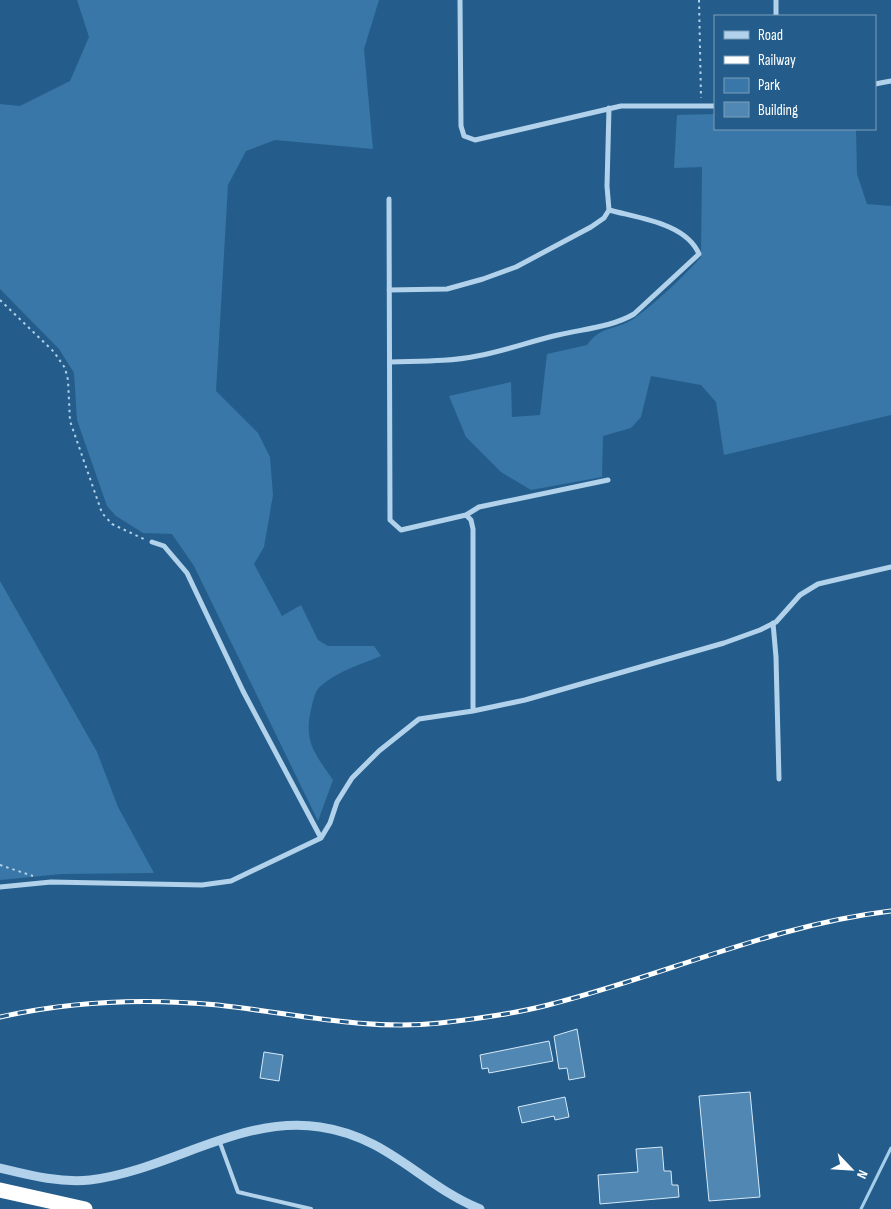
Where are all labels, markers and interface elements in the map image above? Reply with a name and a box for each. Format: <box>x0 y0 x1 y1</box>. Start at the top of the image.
legend <box>714 15 876 130</box>
text: Road <box>758 26 783 45</box>
text: Railway <box>758 51 796 70</box>
text: Park <box>758 76 780 95</box>
text: Building <box>758 101 798 120</box>
north arrow <box>826 1144 876 1194</box>
text: N <box>853 1167 872 1181</box>

